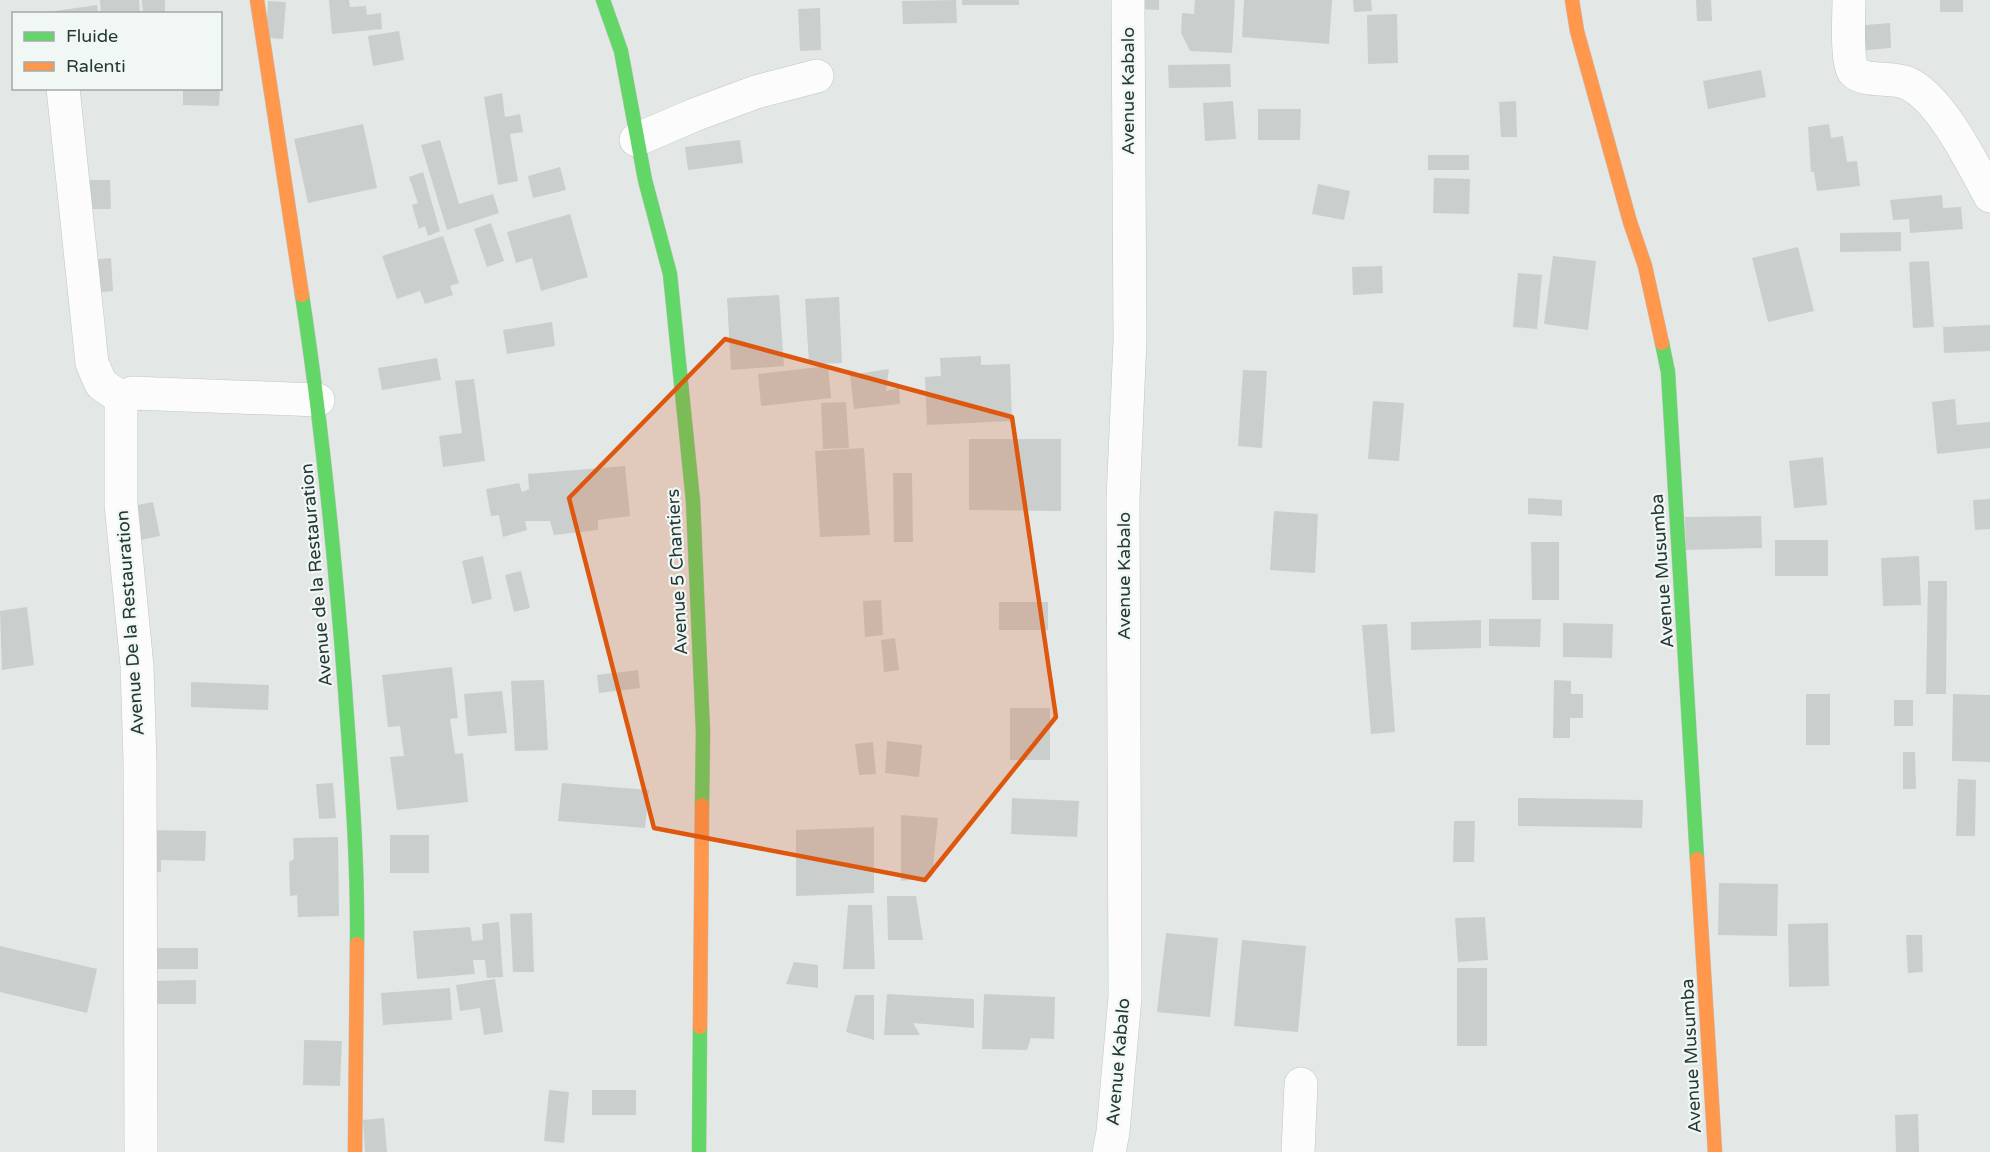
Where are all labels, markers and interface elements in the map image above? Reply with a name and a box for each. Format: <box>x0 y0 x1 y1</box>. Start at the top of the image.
legend <box>12 12 222 90</box>
text: Fluide <box>66 25 118 47</box>
street label: Avenue Kabalo <box>1117 27 1139 155</box>
text: Ralenti <box>66 55 126 77</box>
street label: Avenue de la Restauration <box>295 462 337 688</box>
street label: Avenue 5 Chantiers <box>662 488 692 656</box>
street label: Avenue Musumba <box>1646 493 1678 649</box>
street label: Avenue De la Restauration <box>111 510 149 736</box>
street label: Avenue Kabalo <box>1113 512 1135 640</box>
street label: Avenue Musumba <box>1676 978 1706 1134</box>
street label: Avenue Kabalo <box>1101 997 1135 1127</box>

